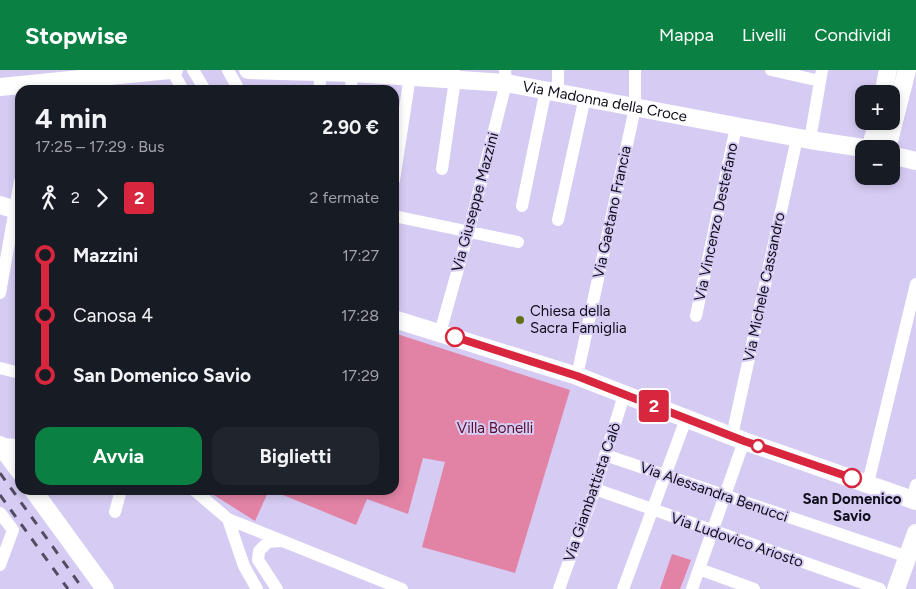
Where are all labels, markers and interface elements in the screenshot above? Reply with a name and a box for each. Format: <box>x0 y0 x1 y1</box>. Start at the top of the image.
text: Stopwise <box>25 21 128 50</box>
text: Mappa <box>659 24 714 46</box>
text: Livelli <box>742 24 787 46</box>
text: Condividi <box>815 24 891 46</box>
street label: Via Madonna della Croce <box>521 77 689 126</box>
map controls <box>855 85 900 185</box>
button: + <box>855 85 900 130</box>
text: 4 min <box>35 101 107 135</box>
text: 2.90 € <box>322 116 379 139</box>
street label: Via Giuseppe Mazzini <box>448 130 502 274</box>
text: 17:25 – 17:29 · Bus <box>35 137 164 156</box>
button: − <box>855 140 900 185</box>
street label: Via Vincenzo Destefano <box>690 141 742 303</box>
street label: Via Gaetano Francia <box>589 144 635 280</box>
icon: walk <box>35 184 63 212</box>
icon: forward <box>88 184 116 212</box>
text: 2 <box>134 187 144 209</box>
text: 2 <box>71 188 80 207</box>
text: 2 fermate <box>310 188 379 207</box>
street label: Via Michele Cassandro <box>739 210 789 363</box>
text: Mazzini <box>73 244 138 267</box>
text: 17:27 <box>342 246 379 265</box>
place label: Chiesa della Sacra Famiglia <box>530 302 627 337</box>
text: Canosa 4 <box>73 304 153 327</box>
text: 17:28 <box>341 306 379 325</box>
marker: Chiesa della Sacra Famiglia <box>514 314 526 326</box>
unlabelled marker <box>445 327 465 347</box>
text: San Domenico Savio <box>73 364 251 387</box>
text: 17:29 <box>342 366 379 385</box>
line badge: 2 <box>638 390 670 422</box>
text: 2 <box>649 395 659 417</box>
park label: Villa Bonelli <box>457 419 533 437</box>
street label: Via Giambattista Calò <box>560 420 624 564</box>
button: Avvia <box>35 427 202 485</box>
button: Biglietti <box>212 427 379 485</box>
unlabelled marker <box>751 439 765 453</box>
street label: Via Alessandra Benucci <box>637 458 791 526</box>
marker: San Domenico Savio <box>842 468 862 488</box>
place label: San Domenico Savio <box>802 490 902 525</box>
street label: Via Ludovico Ariosto <box>668 509 806 571</box>

